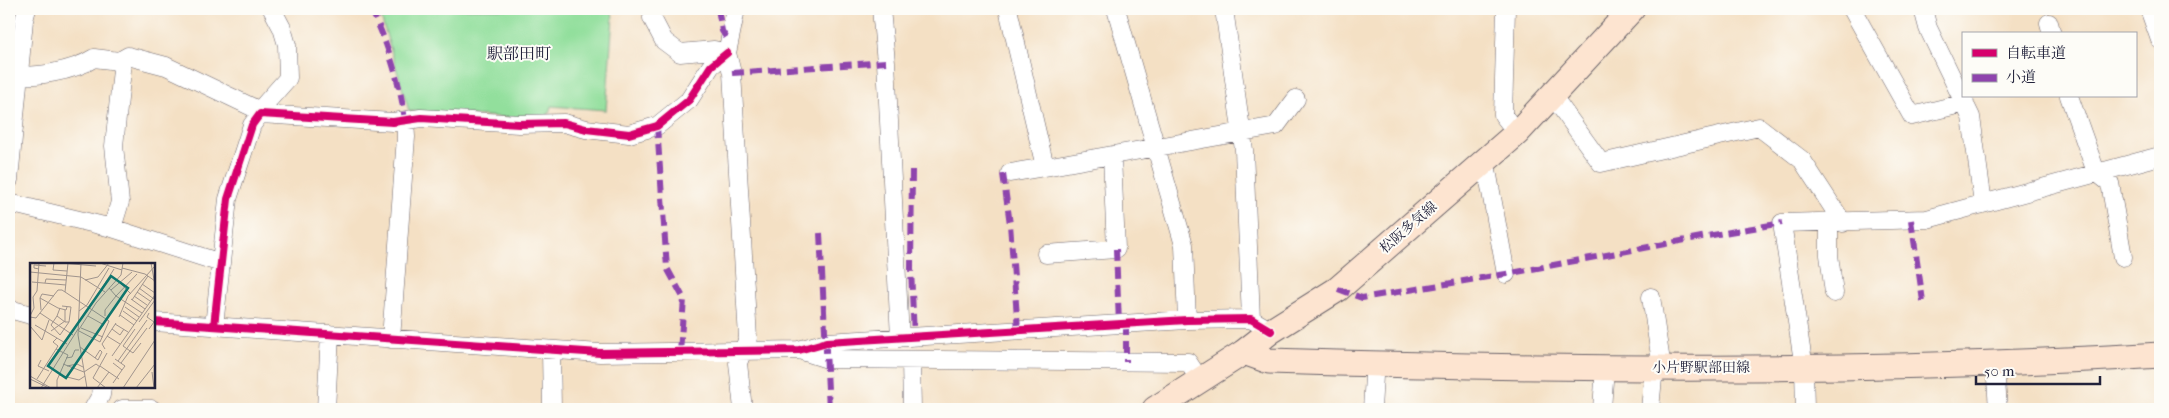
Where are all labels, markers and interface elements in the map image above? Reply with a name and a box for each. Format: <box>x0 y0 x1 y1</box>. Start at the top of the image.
legend <box>1962 32 2136 98</box>
district label: 駅部田町 <box>487 44 551 63</box>
text: 自転車道 <box>2006 44 2066 62</box>
text: 小道 <box>2006 68 2036 86</box>
street label: 松阪多気線 <box>1376 198 1440 257</box>
inset map <box>30 263 155 388</box>
scale bar <box>1976 353 2100 385</box>
street label: 小片野駅部田線 <box>1652 359 1750 376</box>
text: 50 m <box>1984 362 2015 380</box>

